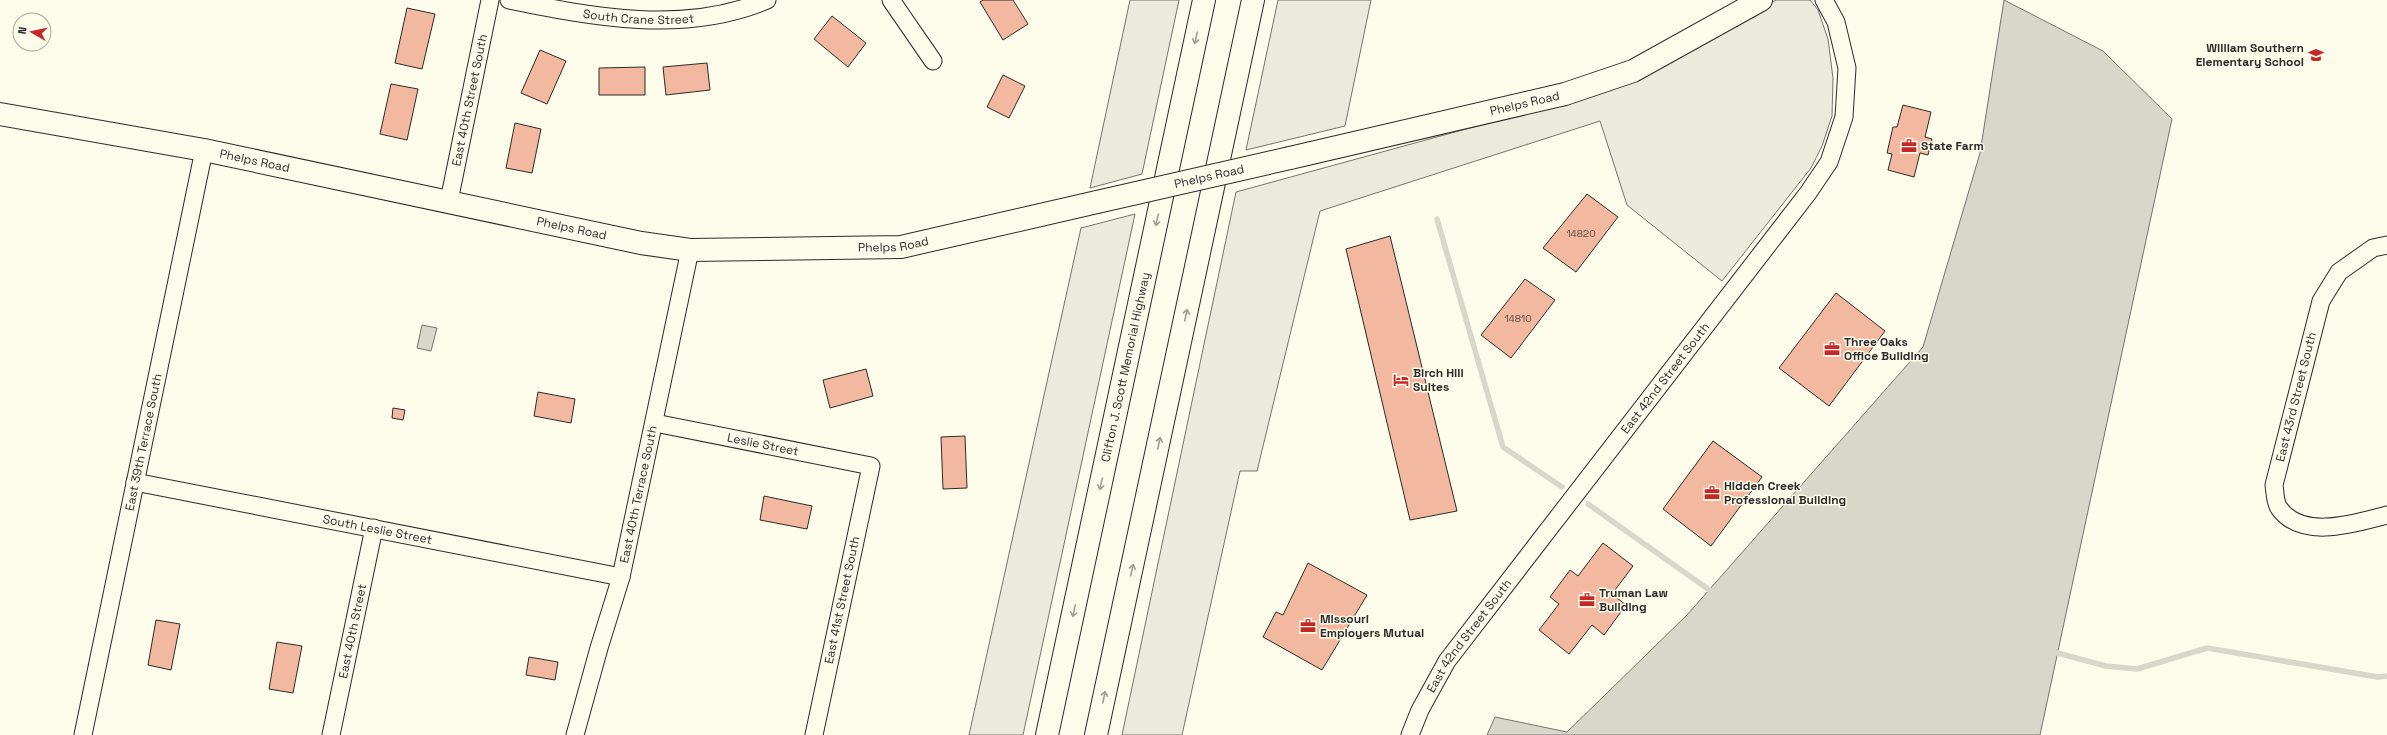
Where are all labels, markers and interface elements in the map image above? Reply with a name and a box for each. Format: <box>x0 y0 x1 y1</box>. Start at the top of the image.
street label: South Crane Street <box>582 6 695 28</box>
north arrow <box>12 12 52 52</box>
text: N <box>15 26 30 35</box>
one-way arrow <box>1192 31 1200 44</box>
street label: East 40th Street South <box>448 33 491 168</box>
place label: William Southern Elementary School <box>2196 40 2304 70</box>
school or university icon: William Southern Elementary School <box>2307 46 2325 64</box>
street label: Phelps Road <box>1488 88 1561 119</box>
office icon: State Farm <box>1900 137 1918 155</box>
place label: State Farm <box>1921 138 1984 154</box>
street label: Phelps Road <box>218 146 291 176</box>
street label: Phelps Road <box>1173 161 1246 192</box>
street label: Phelps Road <box>535 213 608 243</box>
one-way arrow <box>1153 213 1161 226</box>
house number: 14820 <box>1566 227 1596 240</box>
street label: Phelps Road <box>858 233 930 256</box>
street label: Clifton J. Scott Memorial Highway <box>1097 271 1154 464</box>
one-way arrow <box>1182 309 1190 322</box>
house number: 14810 <box>1504 312 1532 325</box>
street label: East 42nd Street South <box>1617 319 1713 437</box>
street label: East 43rd Street South <box>2272 331 2320 463</box>
place label: Three Oaks Office Building <box>1844 334 1929 364</box>
office icon: Three Oaks Office Building <box>1823 340 1841 358</box>
place label: Birch Hill Suites <box>1413 365 1464 395</box>
hotel icon: Birch Hill Suites <box>1392 371 1410 389</box>
street label: East 39th Terrace South <box>122 372 166 512</box>
street label: East 40th Terrace South <box>616 424 661 565</box>
street label: Leslie Street <box>726 430 800 459</box>
one-way arrow <box>1155 436 1163 449</box>
one-way arrow <box>1097 477 1105 490</box>
place label: Hidden Creek Professional Building <box>1724 478 1846 508</box>
office icon: Hidden Creek Professional Building <box>1703 484 1721 502</box>
street label: South Leslie Street <box>321 511 433 548</box>
street label: East 41st Street South <box>821 535 863 665</box>
one-way arrow <box>1128 564 1136 577</box>
street label: East 42nd Street South <box>1423 576 1515 695</box>
street label: East 40th Street <box>335 582 370 680</box>
place label: Truman Law Building <box>1599 585 1668 615</box>
office icon: Truman Law Building <box>1578 591 1596 609</box>
one-way arrow <box>1069 604 1077 617</box>
place label: Missouri Employers Mutual <box>1320 611 1424 641</box>
office icon: Missouri Employers Mutual <box>1299 617 1317 635</box>
one-way arrow <box>1101 691 1109 704</box>

